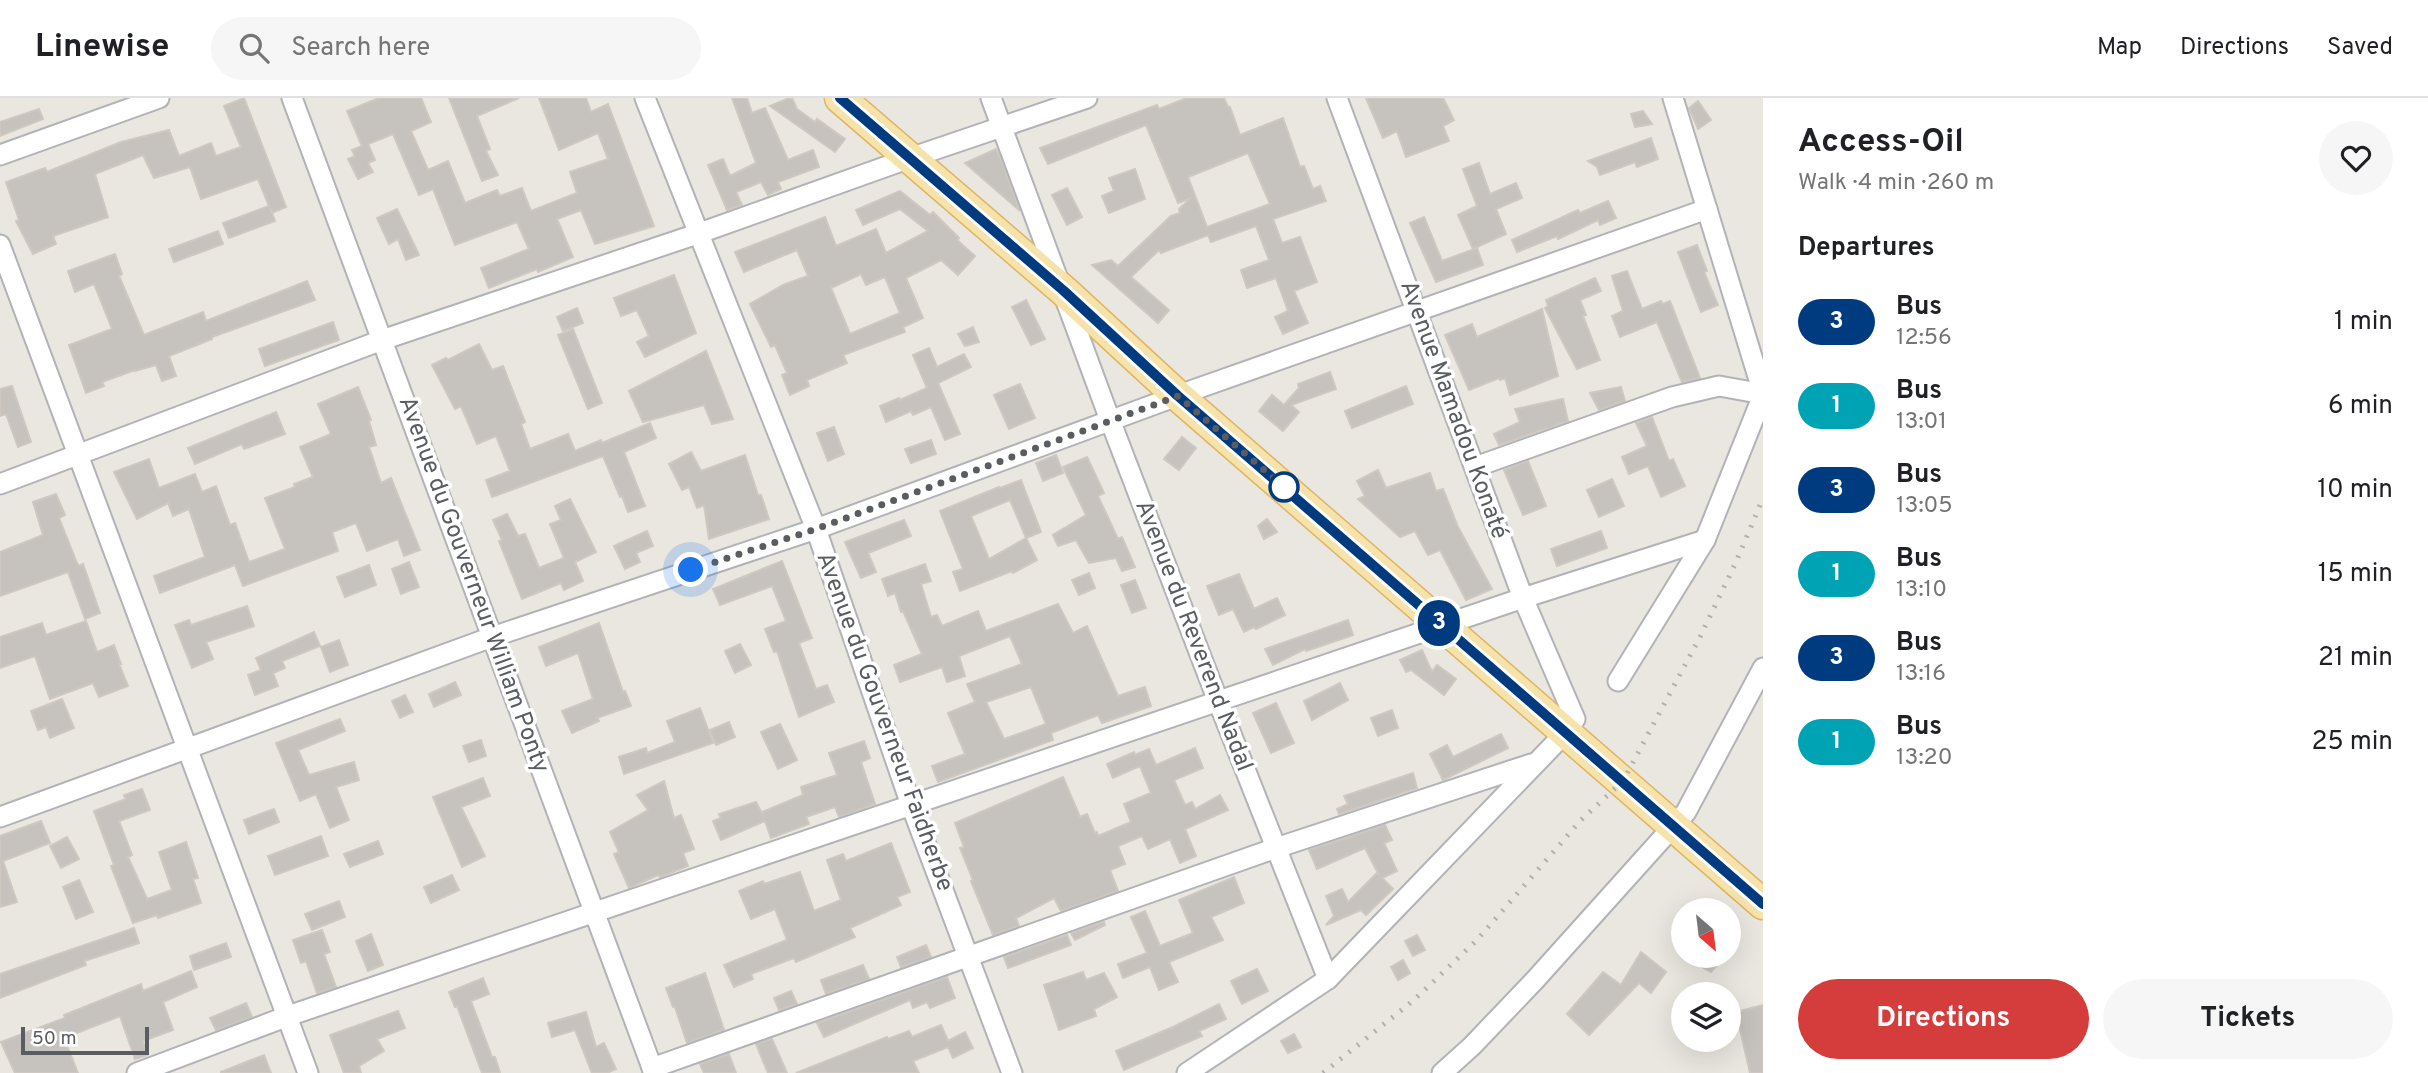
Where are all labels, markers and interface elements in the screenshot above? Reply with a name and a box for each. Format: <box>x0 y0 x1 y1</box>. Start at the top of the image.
search box <box>211 17 701 80</box>
text: Linewise <box>35 27 169 69</box>
icon: search <box>235 29 273 67</box>
text: Search here <box>291 32 430 65</box>
text: Map <box>2097 33 2142 63</box>
text: Directions <box>2180 33 2289 63</box>
text: Saved <box>2327 33 2393 63</box>
button: heart <box>2319 121 2393 195</box>
text: Access-Oil <box>1798 122 1964 164</box>
text: Walk · 4 min · 260 m <box>1798 169 1994 198</box>
text: Departures <box>1798 232 1935 265</box>
street label: Avenue Mamadou Konaté <box>1392 277 1514 543</box>
text: Bus <box>1896 291 1942 324</box>
text: 1 min <box>2334 306 2393 339</box>
text: 3 <box>1829 307 1844 337</box>
text: 12:56 <box>1896 324 1952 353</box>
text: Bus <box>1896 375 1942 408</box>
text: 6 min <box>2328 390 2393 423</box>
text: 1 <box>1832 391 1841 421</box>
street label: Avenue du Gouverneur William Ponty <box>391 393 555 777</box>
text: 13:01 <box>1896 408 1947 437</box>
text: Bus <box>1896 459 1942 492</box>
unlabelled marker <box>1269 472 1299 502</box>
text: 10 min <box>2317 474 2393 507</box>
text: 3 <box>1829 475 1844 505</box>
text: 13:05 <box>1896 492 1953 521</box>
street label: Avenue du Reverend Nadal <box>1127 496 1259 776</box>
text: Bus <box>1896 543 1942 576</box>
street label: Avenue du Gouverneur Faidherbe <box>809 548 959 896</box>
your location <box>673 552 708 587</box>
text: 15 min <box>2318 558 2393 591</box>
text: 1 <box>1832 559 1841 589</box>
text: 13:10 <box>1896 576 1947 605</box>
line badge: 3 <box>1416 600 1462 646</box>
text: 3 <box>1432 608 1446 638</box>
text: Bus <box>1896 627 1942 660</box>
text: 21 min <box>2318 642 2393 675</box>
text: 3 <box>1829 643 1844 673</box>
text: 13:16 <box>1896 660 1946 689</box>
text: Bus <box>1896 711 1942 744</box>
text: 25 min <box>2312 726 2393 759</box>
text: 1 <box>1832 727 1841 757</box>
text: 13:20 <box>1896 744 1952 773</box>
north arrow <box>1671 898 1741 968</box>
map controls <box>1671 898 1741 1052</box>
button: Directions <box>1798 979 2089 1059</box>
button: Tickets <box>2103 979 2393 1059</box>
button: layers <box>1671 982 1741 1052</box>
scale bar <box>21 1024 149 1056</box>
text: 50 m <box>32 1027 77 1051</box>

